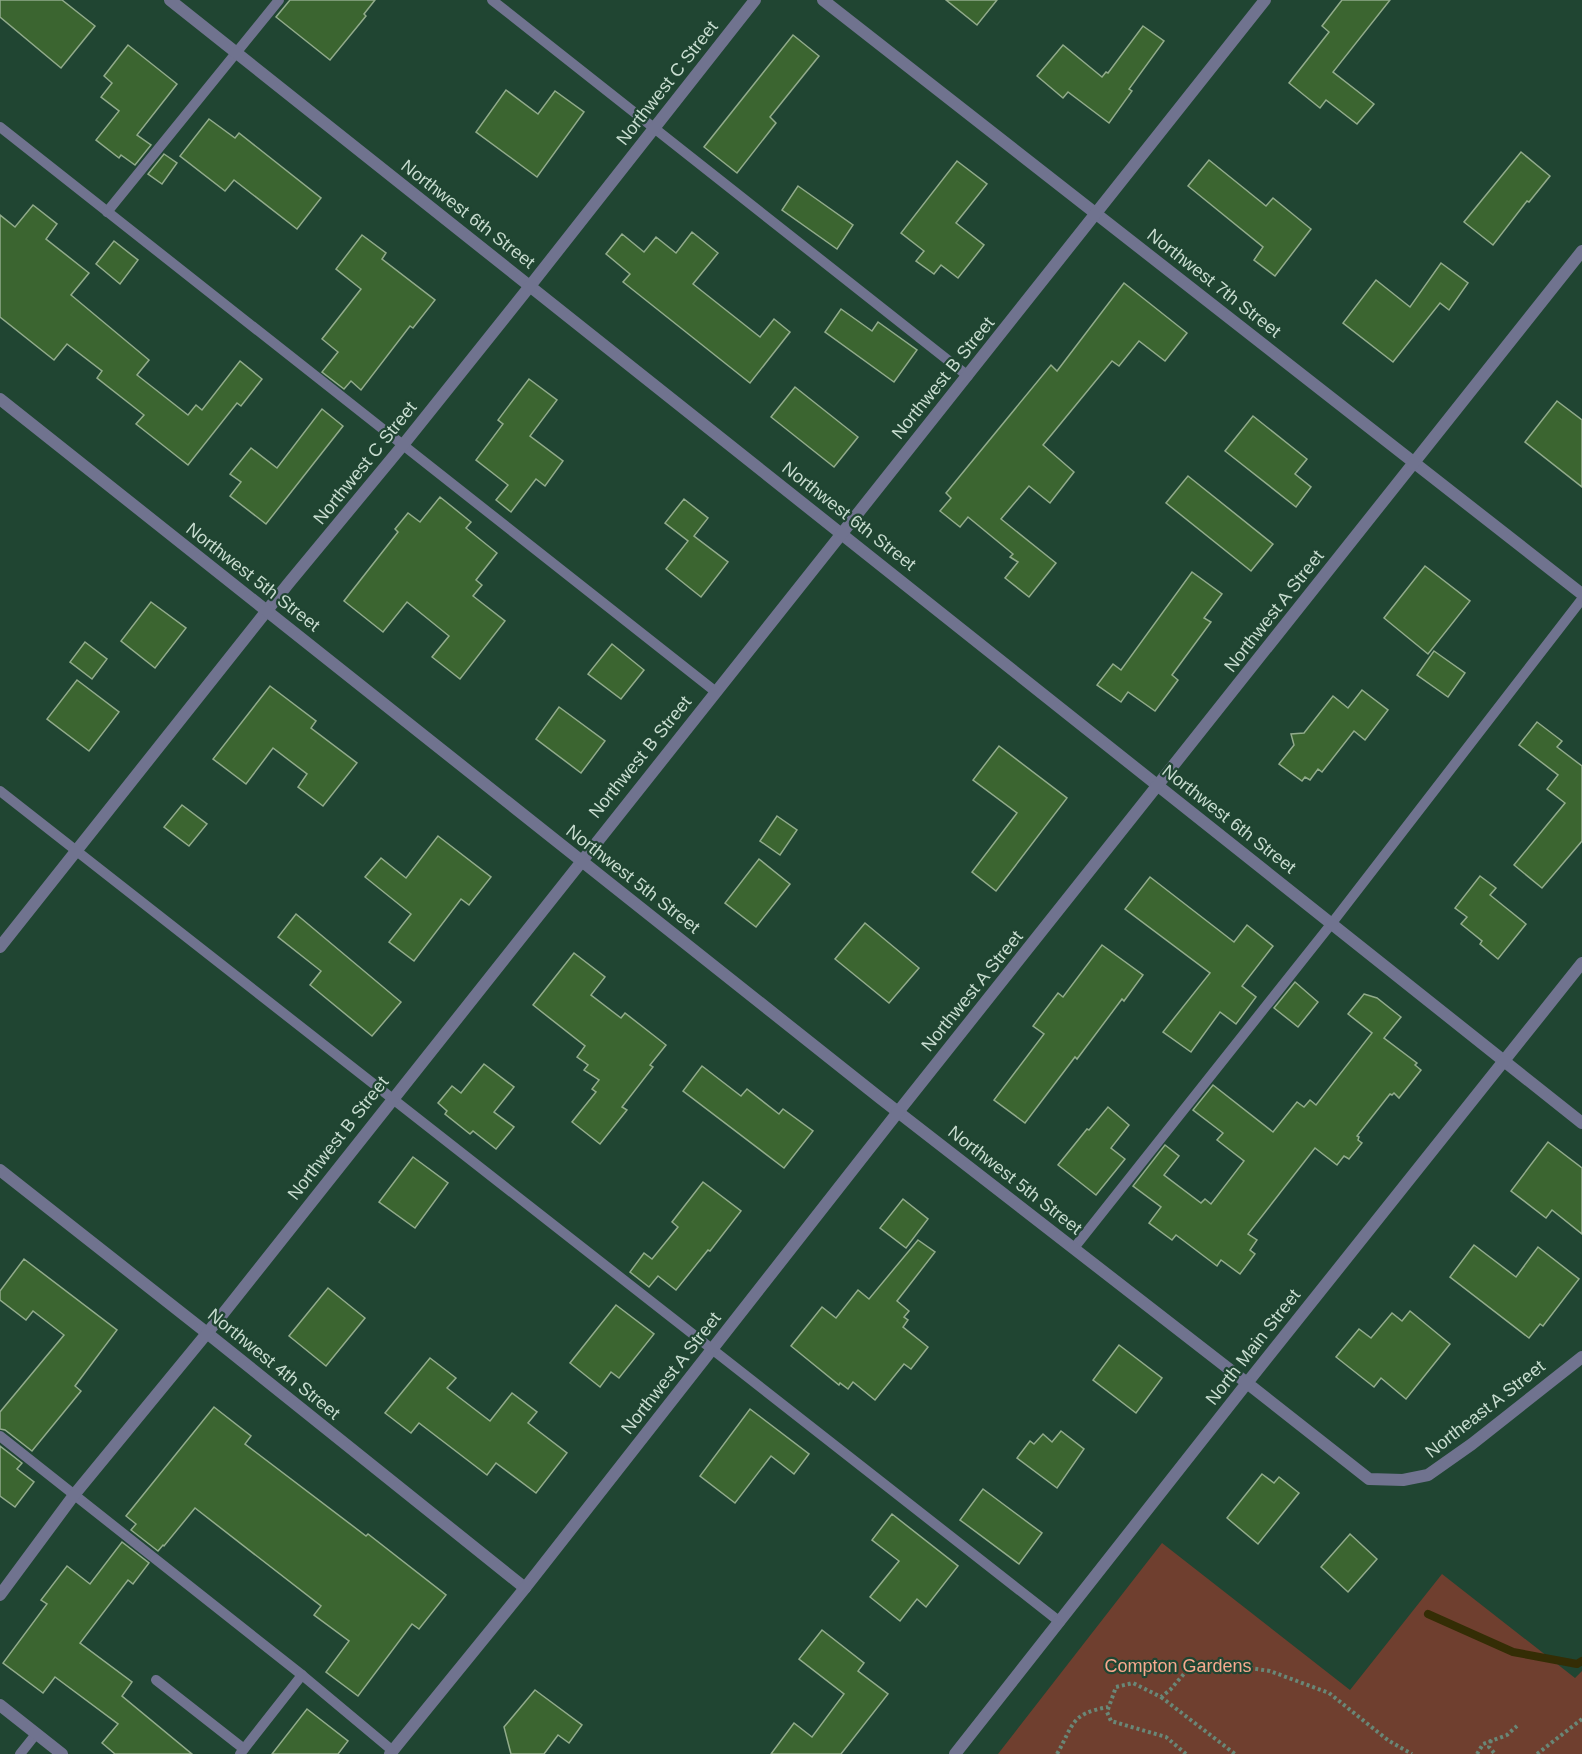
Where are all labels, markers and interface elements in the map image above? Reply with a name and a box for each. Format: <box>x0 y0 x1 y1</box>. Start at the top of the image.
street label: Northwest C Street <box>612 17 722 149</box>
street label: Northwest 6th Street <box>397 156 539 272</box>
street label: Northwest 7th Street <box>1143 225 1285 341</box>
street label: Northwest B Street <box>888 313 998 443</box>
street label: Northwest C Street <box>309 398 421 528</box>
street label: Northwest 6th Street <box>778 458 920 574</box>
street label: Northwest 5th Street <box>182 519 324 635</box>
street label: Northwest A Street <box>1220 546 1328 676</box>
street label: Northwest B Street <box>585 692 695 822</box>
street label: Northwest 6th Street <box>1158 761 1300 877</box>
street label: Northwest 5th Street <box>562 821 704 937</box>
street label: Northwest A Street <box>917 927 1027 1055</box>
street label: Northwest B Street <box>284 1072 392 1204</box>
street label: Northwest 5th Street <box>944 1122 1086 1238</box>
street label: North Main Street <box>1202 1285 1304 1409</box>
street label: Northwest 4th Street <box>204 1305 344 1423</box>
street label: Northwest A Street <box>617 1308 725 1438</box>
street label: Northeast A Street <box>1421 1356 1549 1462</box>
park label: Compton Gardens <box>1104 1656 1252 1676</box>

